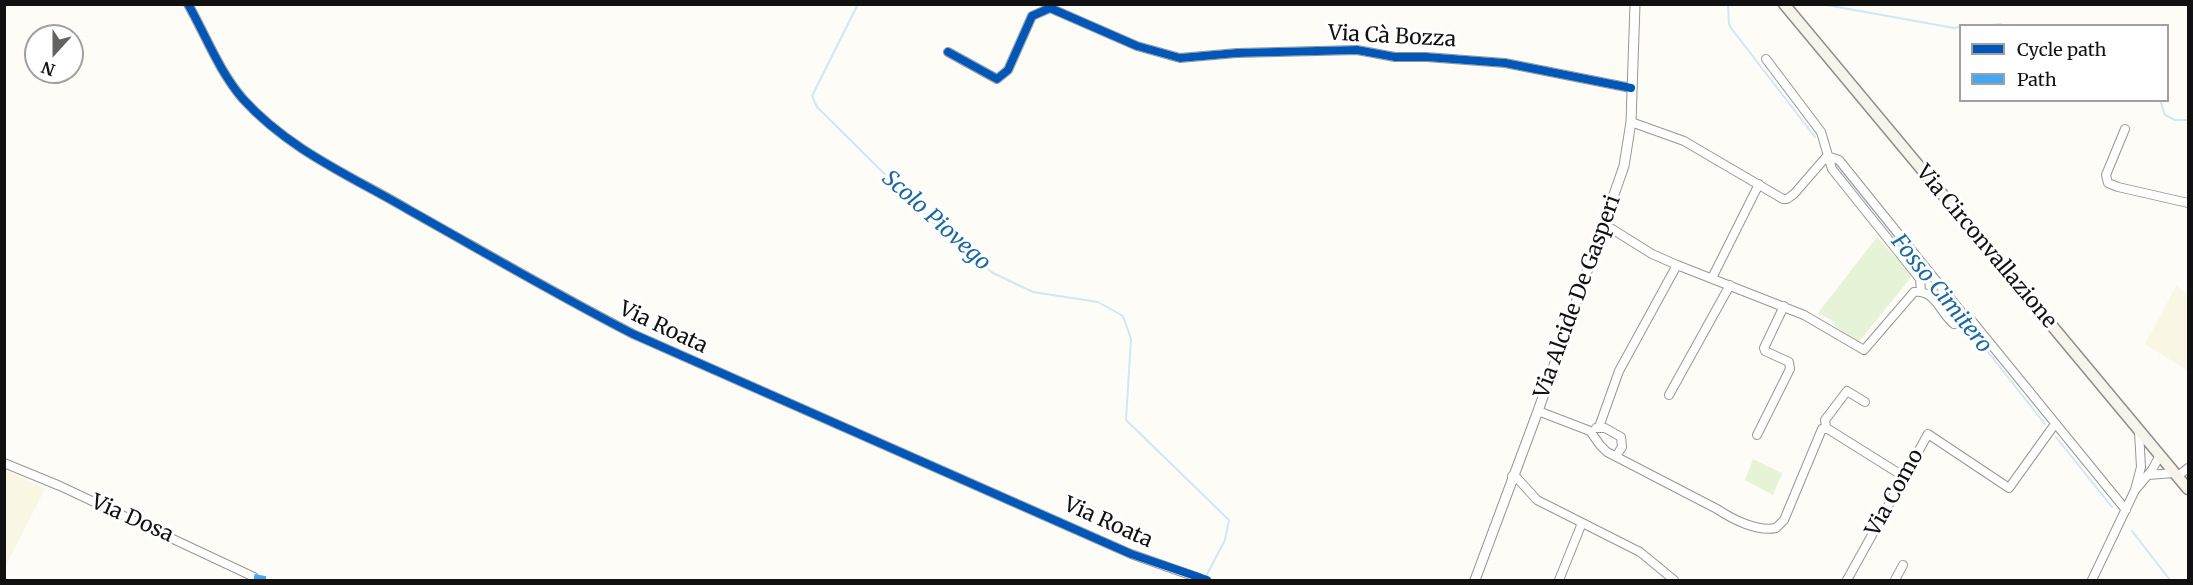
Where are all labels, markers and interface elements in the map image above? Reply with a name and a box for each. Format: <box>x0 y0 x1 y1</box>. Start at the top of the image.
street label: Via Cà Bozza <box>1327 21 1457 53</box>
north arrow <box>24 24 84 84</box>
legend <box>1959 24 2169 102</box>
text: Cycle path <box>2017 38 2106 61</box>
text: N <box>39 57 58 81</box>
text: Path <box>2017 68 2057 91</box>
street label: Via Circonvallazione <box>1911 160 2061 334</box>
water label: Scolo Piovego <box>876 166 996 276</box>
street label: Via Alcide De Gasperi <box>1530 192 1626 402</box>
water label: Fosso Cimitero <box>1885 229 1997 359</box>
street label: Via Roata <box>615 297 711 359</box>
street label: Via Como <box>1861 445 1929 541</box>
street label: Via Dosa <box>87 490 177 548</box>
street label: Via Roata <box>1060 492 1156 554</box>

